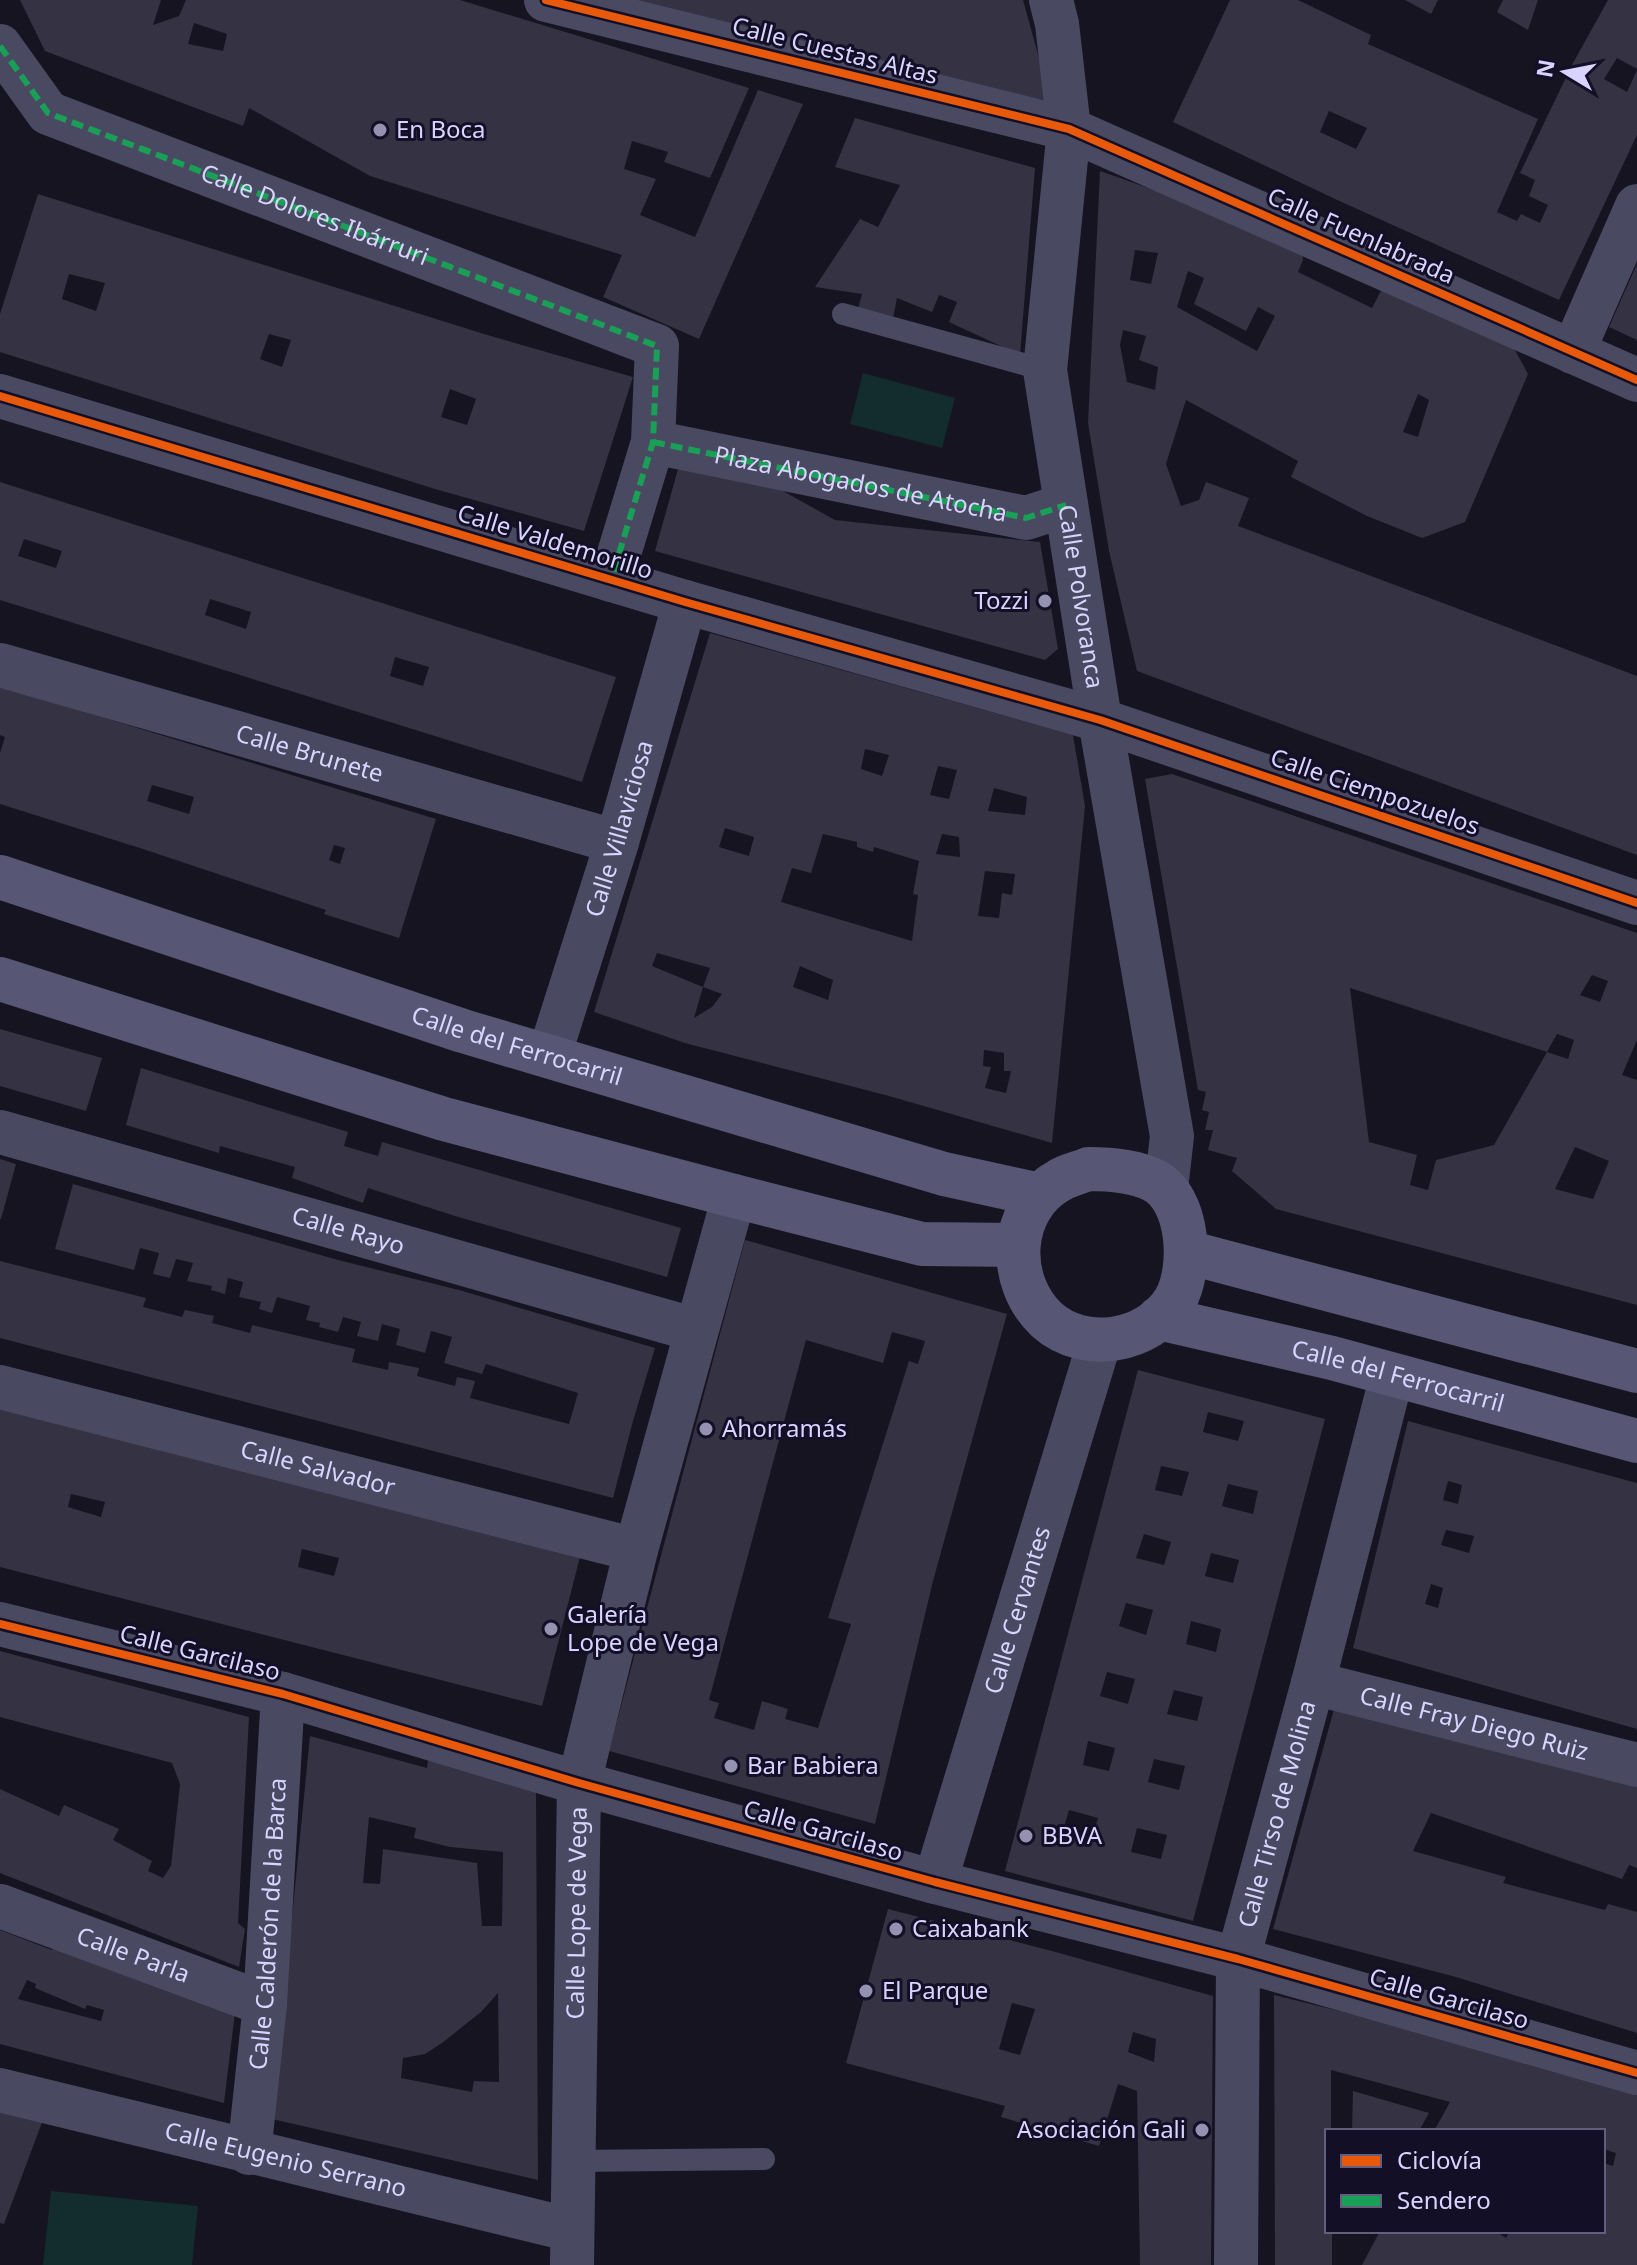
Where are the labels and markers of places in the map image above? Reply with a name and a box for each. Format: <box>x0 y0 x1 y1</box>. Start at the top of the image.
place label: En Boca <box>396 112 486 145</box>
marker: En Boca <box>371 121 389 139</box>
place label: Tozzi <box>974 583 1029 616</box>
marker: Tozzi <box>1036 592 1054 610</box>
place label: Ahorramás <box>722 1411 847 1444</box>
marker: Ahorramás <box>697 1420 715 1438</box>
place label: Galería Lope de Vega <box>567 1597 719 1658</box>
marker: Galería Lope de Vega <box>542 1620 560 1638</box>
place label: Bar Babiera <box>747 1748 879 1781</box>
marker: Bar Babiera <box>722 1757 740 1775</box>
place label: BBVA <box>1042 1818 1103 1851</box>
marker: BBVA <box>1017 1827 1035 1845</box>
place label: Caixabank <box>912 1911 1029 1944</box>
marker: Caixabank <box>887 1920 905 1938</box>
place label: El Parque <box>882 1973 988 2006</box>
marker: El Parque <box>857 1982 875 2000</box>
place label: Asociación Gali <box>1017 2112 1186 2145</box>
marker: Asociación Gali <box>1193 2121 1211 2139</box>

